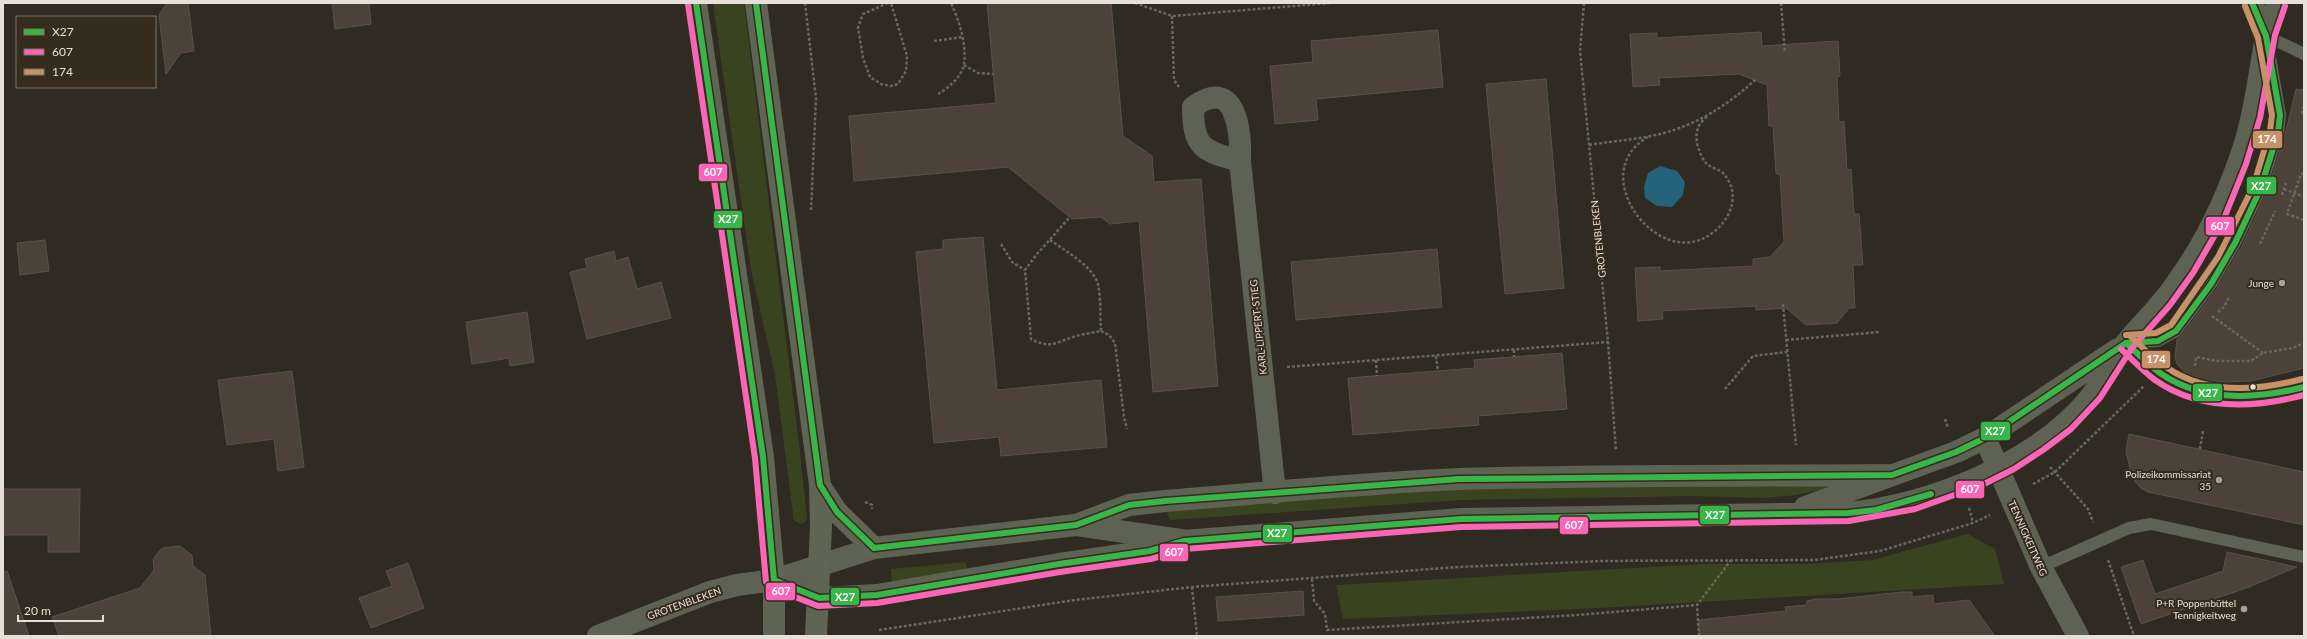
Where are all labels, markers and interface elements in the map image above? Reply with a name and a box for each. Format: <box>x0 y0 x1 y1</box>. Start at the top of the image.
legend <box>16 16 156 88</box>
text: X27 <box>52 24 74 39</box>
text: 607 <box>52 44 73 59</box>
text: 174 <box>52 64 73 79</box>
line badge: 174 <box>2252 130 2283 149</box>
text: 174 <box>2257 132 2277 145</box>
line badge: 607 <box>698 163 728 182</box>
text: 607 <box>703 165 723 178</box>
line badge: X27 <box>2246 176 2277 195</box>
text: X27 <box>2251 179 2271 192</box>
street label: GROTENBLEKEN <box>1588 200 1608 278</box>
line badge: X27 <box>713 210 743 229</box>
text: X27 <box>718 212 738 225</box>
line badge: 607 <box>2205 216 2235 236</box>
text: 607 <box>2210 219 2230 232</box>
place label: Junge <box>2248 277 2274 289</box>
marker: Junge <box>2277 278 2287 288</box>
street label: KARL-LIPPERT-STIEG <box>1247 279 1269 375</box>
line badge: 174 <box>2141 350 2171 369</box>
text: 174 <box>2146 352 2166 365</box>
unlabelled marker <box>2248 382 2258 392</box>
line badge: X27 <box>2192 383 2223 402</box>
text: X27 <box>2198 386 2218 399</box>
line badge: X27 <box>1980 421 2011 441</box>
text: X27 <box>1985 424 2005 437</box>
place label: Polizeikommissariat 35 <box>2125 468 2211 492</box>
marker: Polizeikommissariat 35 <box>2214 475 2224 485</box>
line badge: 607 <box>1955 480 1985 499</box>
text: 607 <box>1960 482 1980 495</box>
street label: TENNIGKEITWEG <box>2006 498 2050 578</box>
line badge: X27 <box>1699 505 1730 525</box>
text: X27 <box>1705 508 1725 521</box>
line badge: 607 <box>1559 516 1589 535</box>
text: 607 <box>1564 518 1584 531</box>
line badge: X27 <box>1262 524 1293 543</box>
text: X27 <box>1267 526 1287 539</box>
line badge: 607 <box>1159 543 1189 562</box>
text: 607 <box>1164 545 1184 558</box>
line badge: 607 <box>765 582 796 601</box>
street label: GROTENBLEKEN <box>645 584 723 622</box>
text: 607 <box>771 584 791 597</box>
line badge: X27 <box>830 587 860 606</box>
text: X27 <box>835 590 855 603</box>
scale bar <box>18 597 103 623</box>
place label: P+R Poppenbüttel Tennigkeitweg <box>2156 597 2236 621</box>
text: 20 m <box>24 603 51 618</box>
marker: P+R Poppenbüttel Tennigkeitweg <box>2239 604 2249 614</box>

